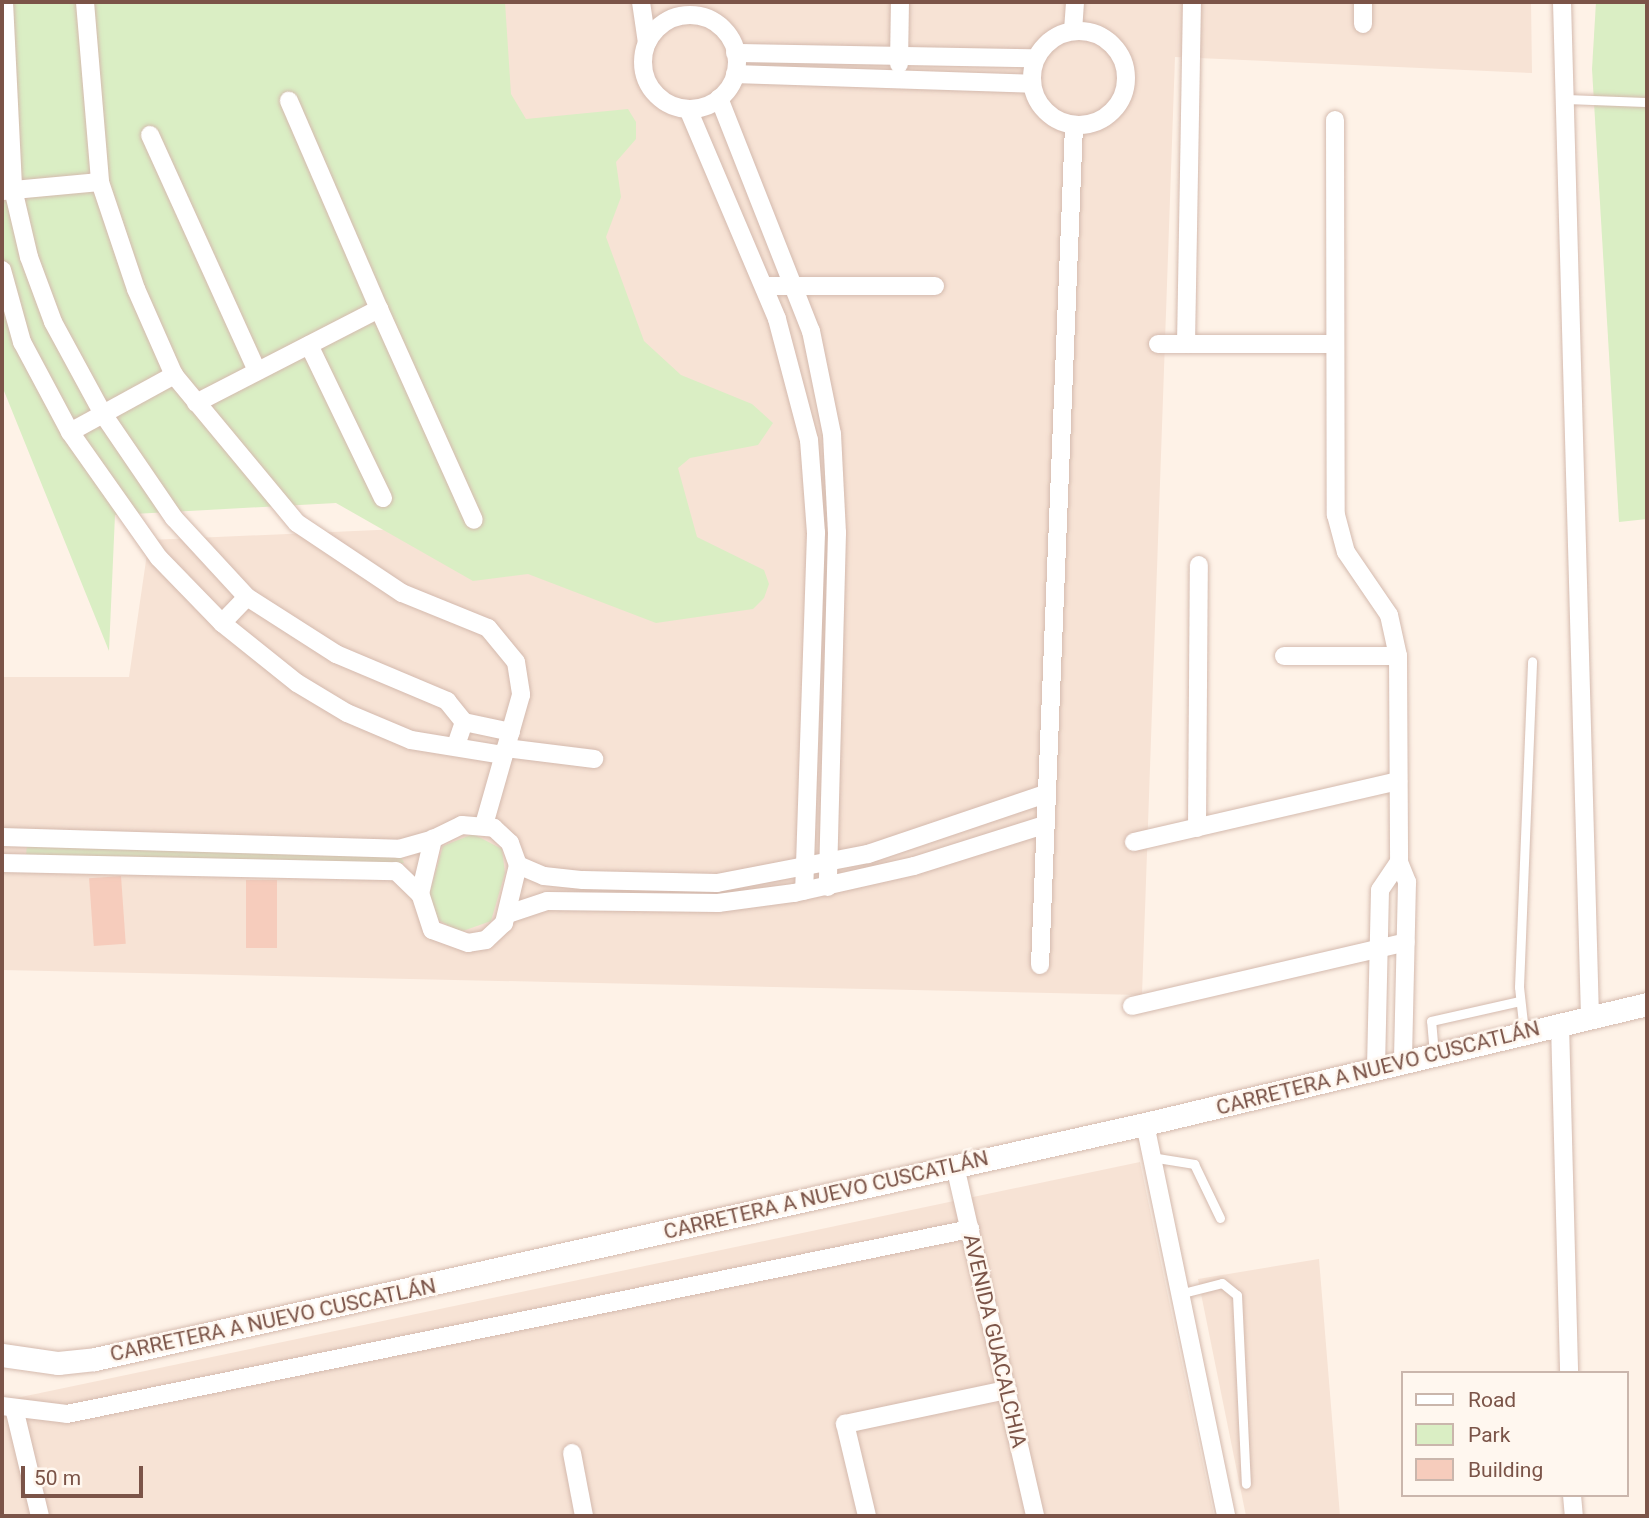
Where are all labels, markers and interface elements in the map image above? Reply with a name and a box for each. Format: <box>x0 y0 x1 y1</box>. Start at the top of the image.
street label: CARRETERA A NUEVO CUSCATLÁN <box>1214 1016 1542 1120</box>
street label: CARRETERA A NUEVO CUSCATLÁN <box>661 1145 991 1245</box>
street label: AVENIDA GUACALCHIA <box>958 1232 1032 1450</box>
street label: CARRETERA A NUEVO CUSCATLÁN <box>108 1273 438 1367</box>
legend <box>1400 1371 1628 1497</box>
text: Road <box>1468 1388 1516 1412</box>
text: Park <box>1468 1423 1510 1447</box>
scale bar <box>24 1452 147 1496</box>
text: Building <box>1468 1458 1543 1482</box>
text: 50 m <box>34 1466 81 1490</box>

